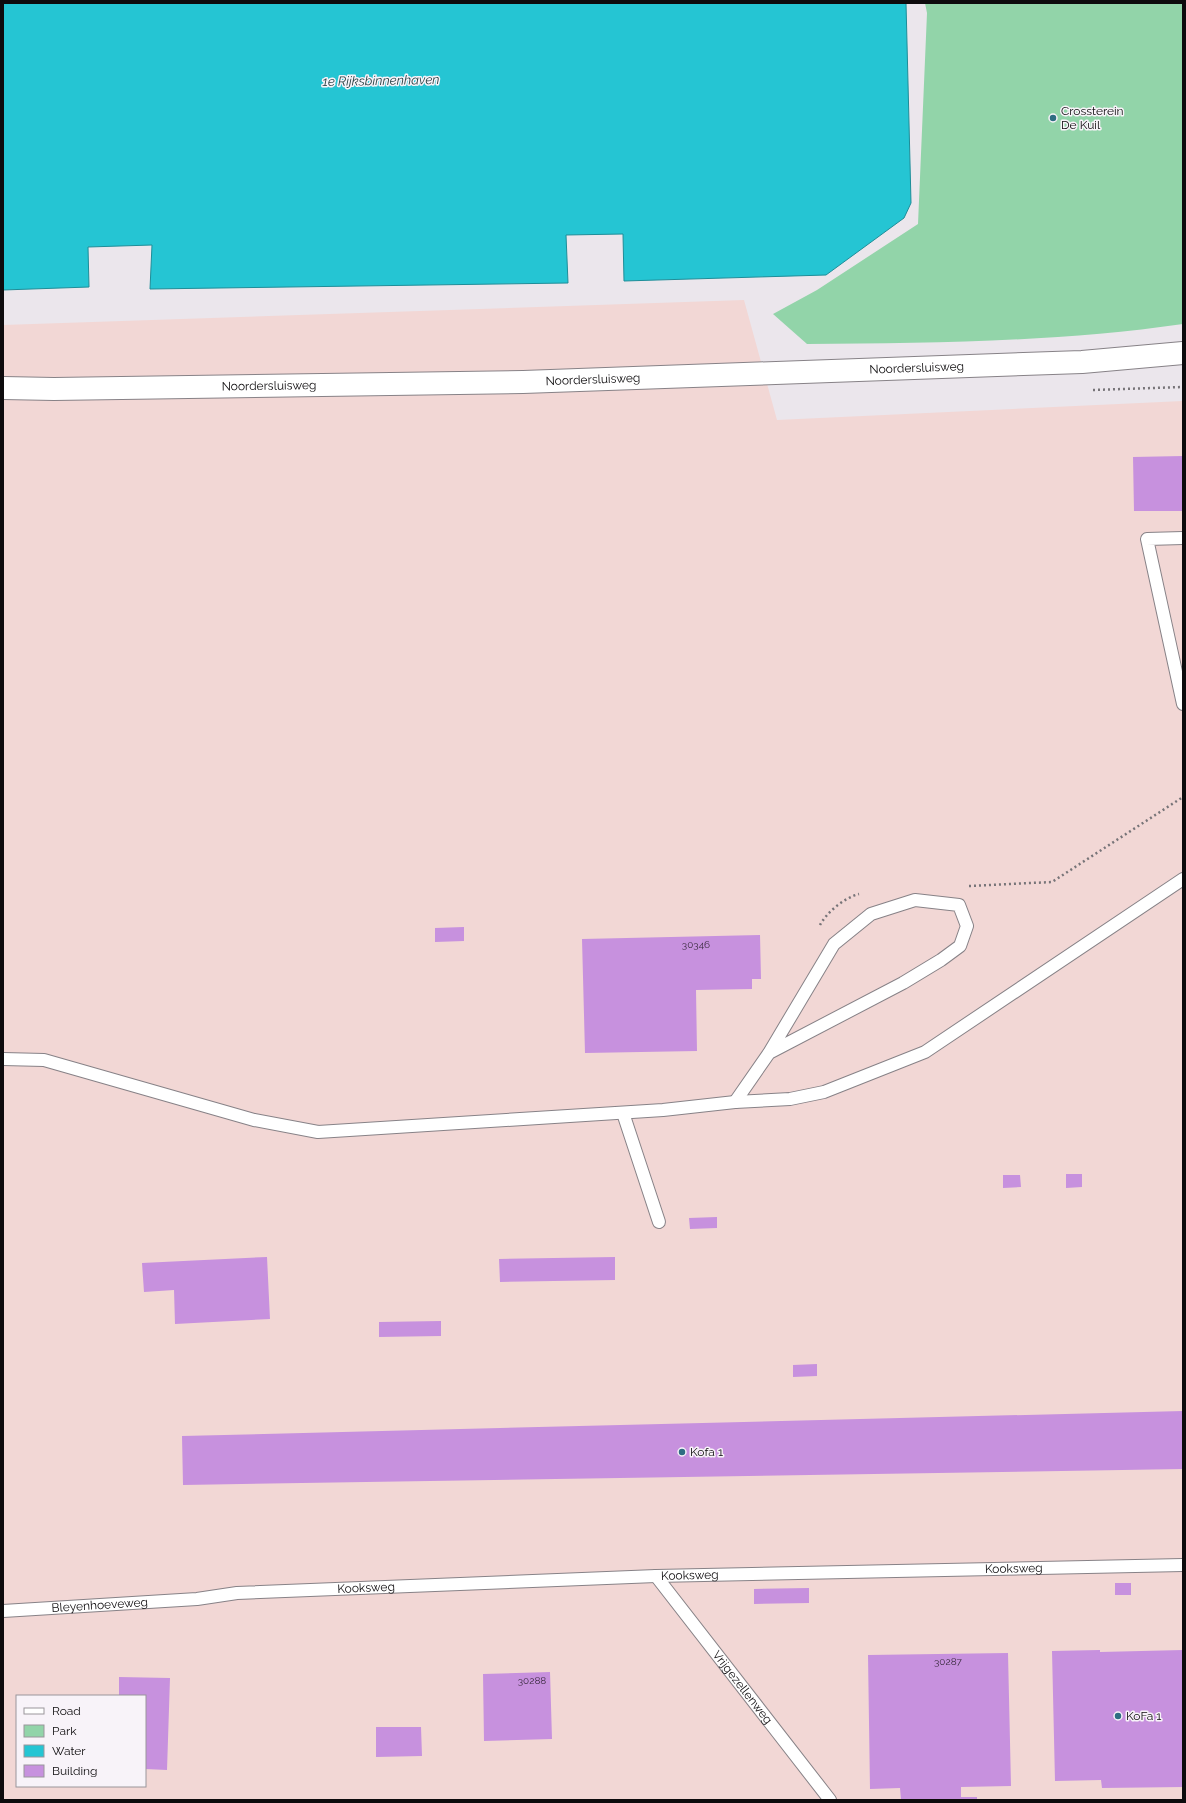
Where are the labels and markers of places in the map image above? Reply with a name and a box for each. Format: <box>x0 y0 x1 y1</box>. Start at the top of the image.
place label: Crossterein De Kuil <box>1061 104 1124 132</box>
marker: Crossterein De Kuil <box>1048 113 1058 123</box>
place label: Kofa 1 <box>690 1445 723 1459</box>
marker: Kofa 1 <box>677 1447 687 1457</box>
place label: KoFa 1 <box>1126 1709 1161 1723</box>
marker: KoFa 1 <box>1113 1711 1123 1721</box>

